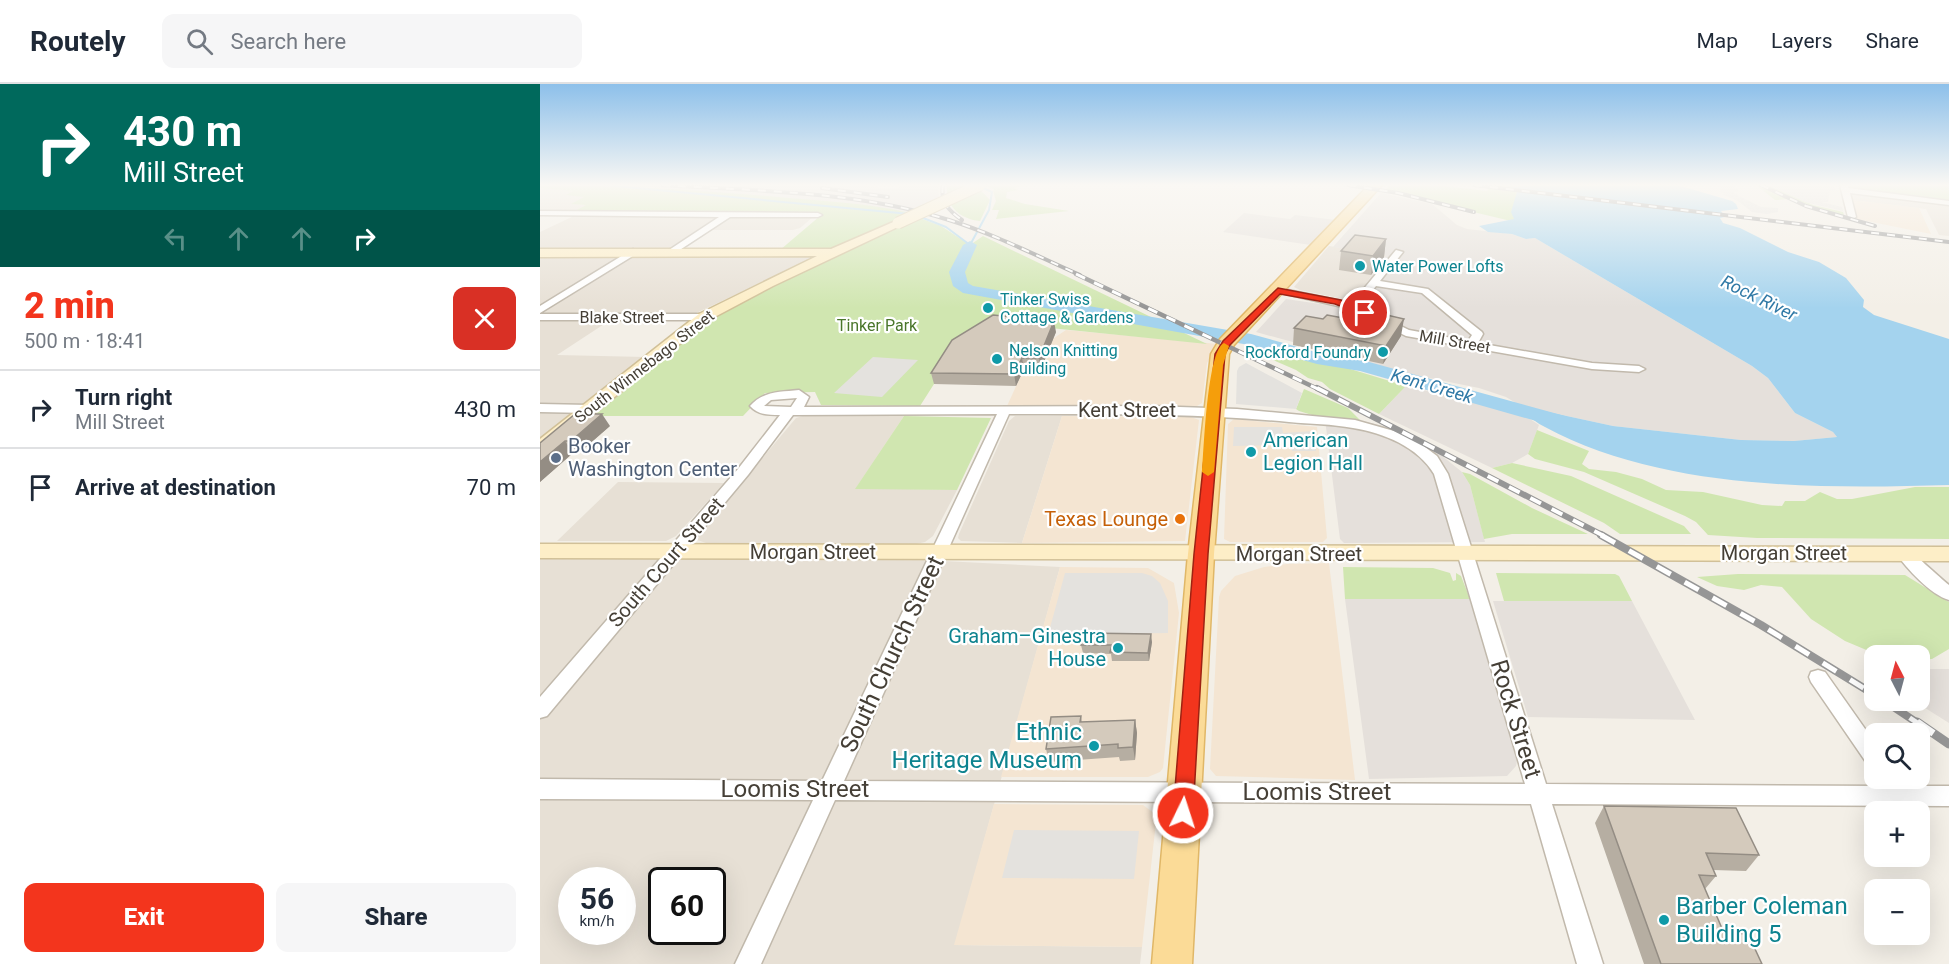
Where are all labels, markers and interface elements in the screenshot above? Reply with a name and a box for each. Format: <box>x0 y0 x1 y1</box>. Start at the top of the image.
search box <box>162 14 582 68</box>
text: Routely <box>30 25 126 58</box>
icon: search <box>183 25 216 58</box>
text: Search here <box>231 29 346 54</box>
text: Map <box>1696 29 1738 53</box>
text: Layers <box>1771 29 1832 53</box>
text: Share <box>1865 29 1919 53</box>
text: 430 m <box>123 107 242 156</box>
icon: right <box>24 108 102 186</box>
text: Mill Street <box>123 157 244 189</box>
icon: left <box>159 222 192 255</box>
icon: ahead <box>222 222 255 255</box>
icon: ahead <box>285 222 318 255</box>
icon: right <box>348 222 381 255</box>
place label: Water Power Lofts <box>1372 257 1504 276</box>
marker: Water Power Lofts <box>1353 259 1367 273</box>
water label: Rock River <box>1718 270 1801 325</box>
text: 2 min <box>24 285 115 327</box>
button: close <box>453 287 516 350</box>
pin <box>1339 287 1390 338</box>
place label: Tinker Swiss Cottage & Gardens <box>1000 290 1134 327</box>
icon: arrive <box>1348 296 1381 329</box>
marker: Tinker Swiss Cottage & Gardens <box>981 301 995 315</box>
street label: South Winnebago Street <box>571 306 718 427</box>
street label: Blake Street <box>579 308 665 327</box>
park label: Tinker Park <box>837 316 918 335</box>
street label: Mill Street <box>1418 326 1492 357</box>
text: 500 m · 18:41 <box>24 329 145 353</box>
place label: Nelson Knitting Building <box>1009 341 1118 378</box>
place label: Rockford Foundry <box>1245 343 1371 362</box>
marker: Rockford Foundry <box>1376 345 1390 359</box>
marker: Nelson Knitting Building <box>990 352 1004 366</box>
water label: Kent Creek <box>1389 364 1477 408</box>
text: Turn right <box>75 385 172 410</box>
icon: right <box>24 393 57 426</box>
text: 430 m <box>454 397 516 422</box>
street label: Kent Street <box>1078 398 1176 422</box>
text: Mill Street <box>75 410 165 434</box>
place label: American Legion Hall <box>1263 428 1363 475</box>
place label: Booker Washington Center <box>568 434 737 481</box>
marker: American Legion Hall <box>1244 445 1258 459</box>
marker: Booker Washington Center <box>549 451 563 465</box>
icon: arrive <box>24 471 57 504</box>
text: Arrive at destination <box>75 475 276 500</box>
text: 70 m <box>467 475 516 500</box>
street label: South Court Street <box>603 492 729 632</box>
place label: Texas Lounge <box>1044 507 1168 531</box>
marker: Texas Lounge <box>1173 512 1187 526</box>
street label: Morgan Street <box>750 540 876 564</box>
street label: Morgan Street <box>1721 541 1847 565</box>
street label: Morgan Street <box>1236 542 1362 566</box>
street label: South Church Street <box>834 551 950 757</box>
place label: Graham–Ginestra House <box>948 624 1106 671</box>
marker: Graham–Ginestra House <box>1111 641 1125 655</box>
north arrow <box>1864 645 1930 711</box>
map controls <box>1864 645 1930 945</box>
street label: Rock Street <box>1485 656 1547 782</box>
place label: Ethnic Heritage Museum <box>892 718 1082 774</box>
button: search <box>1864 723 1930 789</box>
marker: Ethnic Heritage Museum <box>1087 739 1101 753</box>
street label: Loomis Street <box>721 775 870 803</box>
street label: Loomis Street <box>1243 778 1392 806</box>
position arrow <box>1151 781 1215 845</box>
button: + <box>1864 801 1930 867</box>
speed limit sign: 60 <box>648 867 726 945</box>
button: − <box>1864 879 1930 945</box>
text: 56 <box>580 881 614 916</box>
button: Exit <box>24 883 264 952</box>
button: Share <box>276 883 516 952</box>
place label: Barber Coleman Building 5 <box>1676 892 1848 948</box>
text: km/h <box>579 912 615 930</box>
marker: Barber Coleman Building 5 <box>1657 913 1671 927</box>

